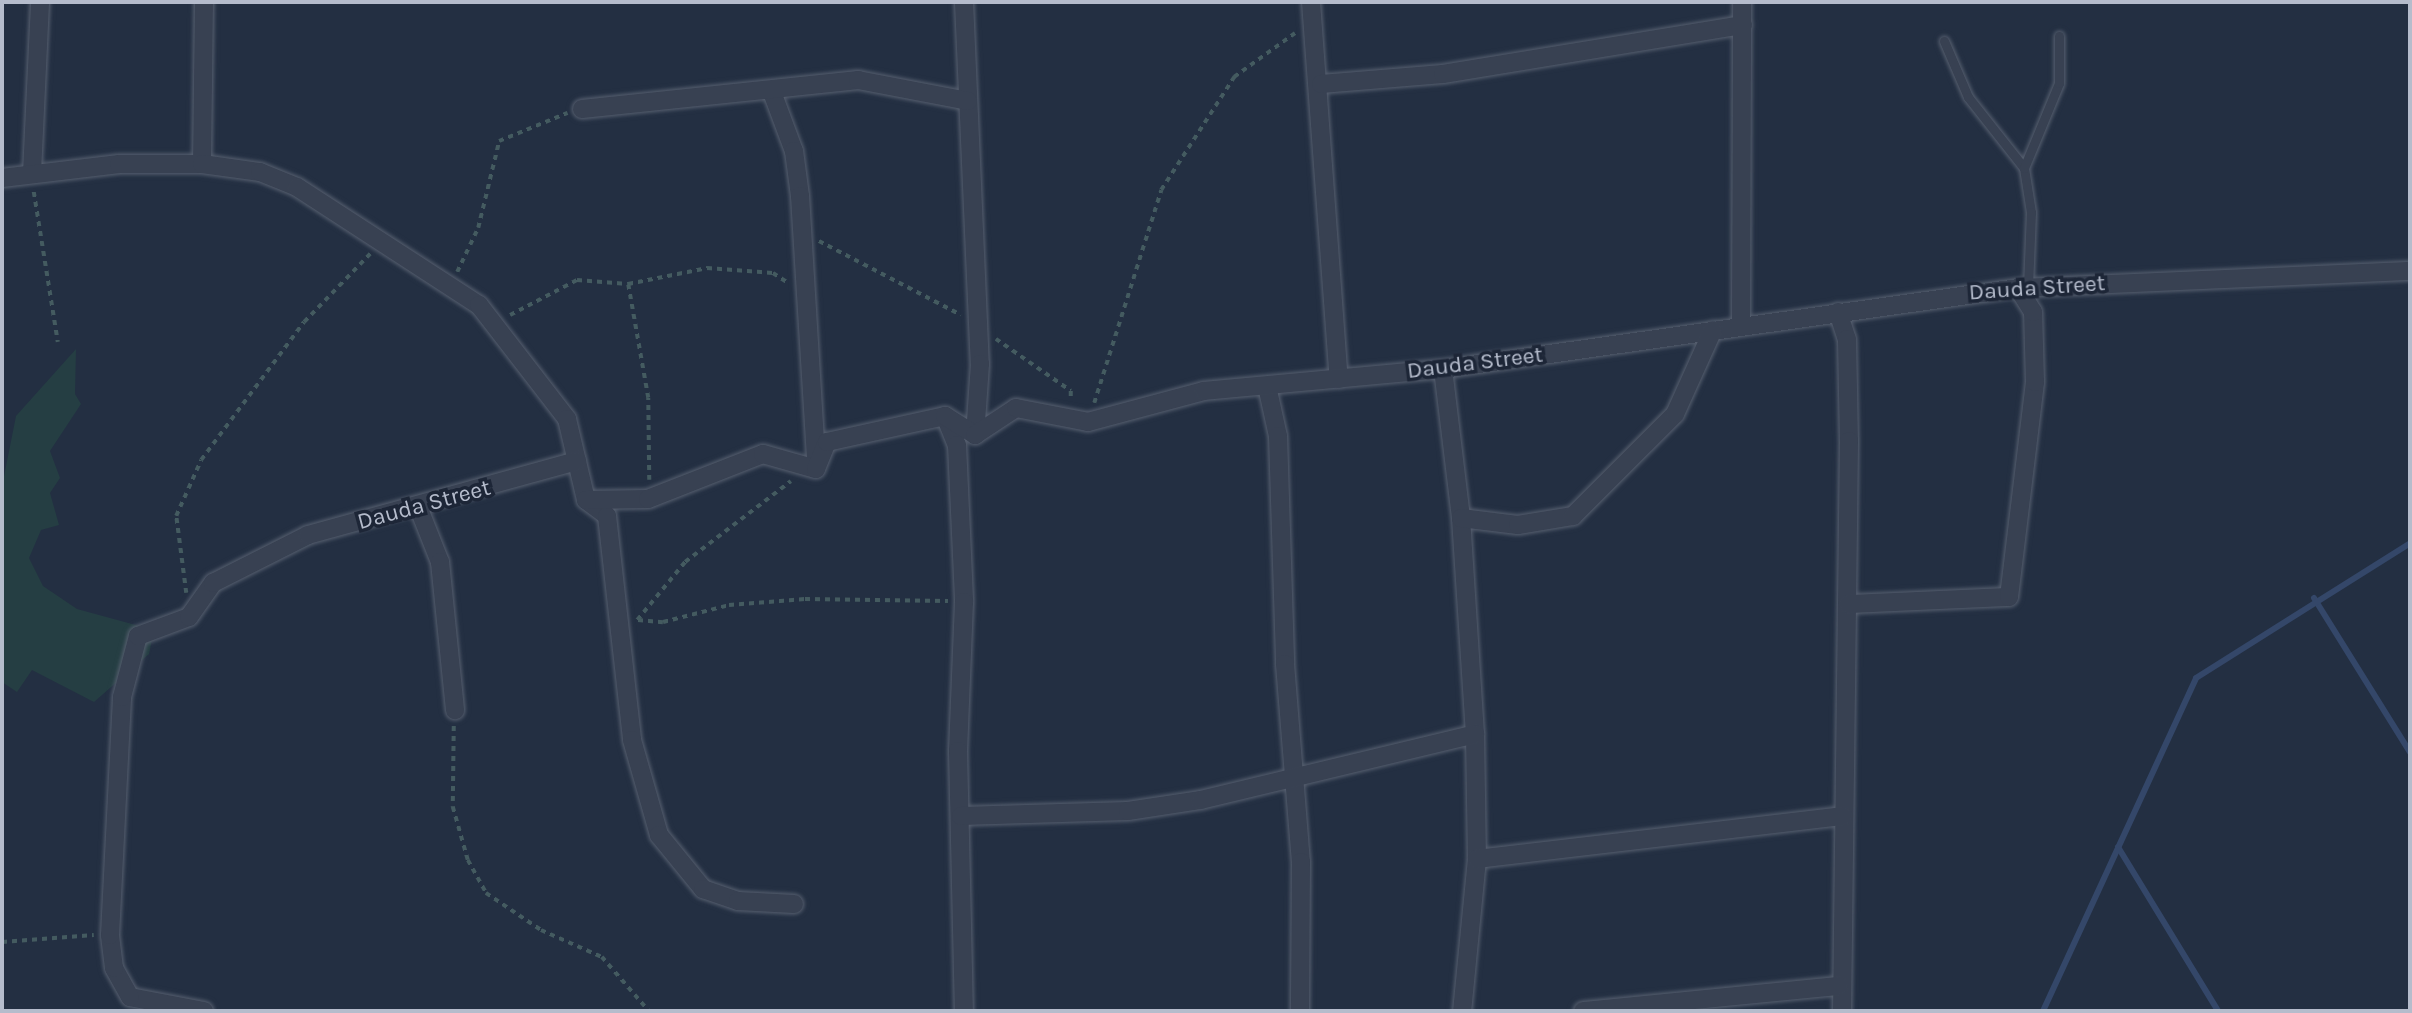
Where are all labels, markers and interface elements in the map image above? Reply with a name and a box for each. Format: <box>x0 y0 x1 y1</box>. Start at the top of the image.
street label: Dauda Street <box>1968 269 2106 307</box>
street label: Dauda Street <box>1406 341 1544 385</box>
street label: Dauda Street <box>354 474 494 536</box>

